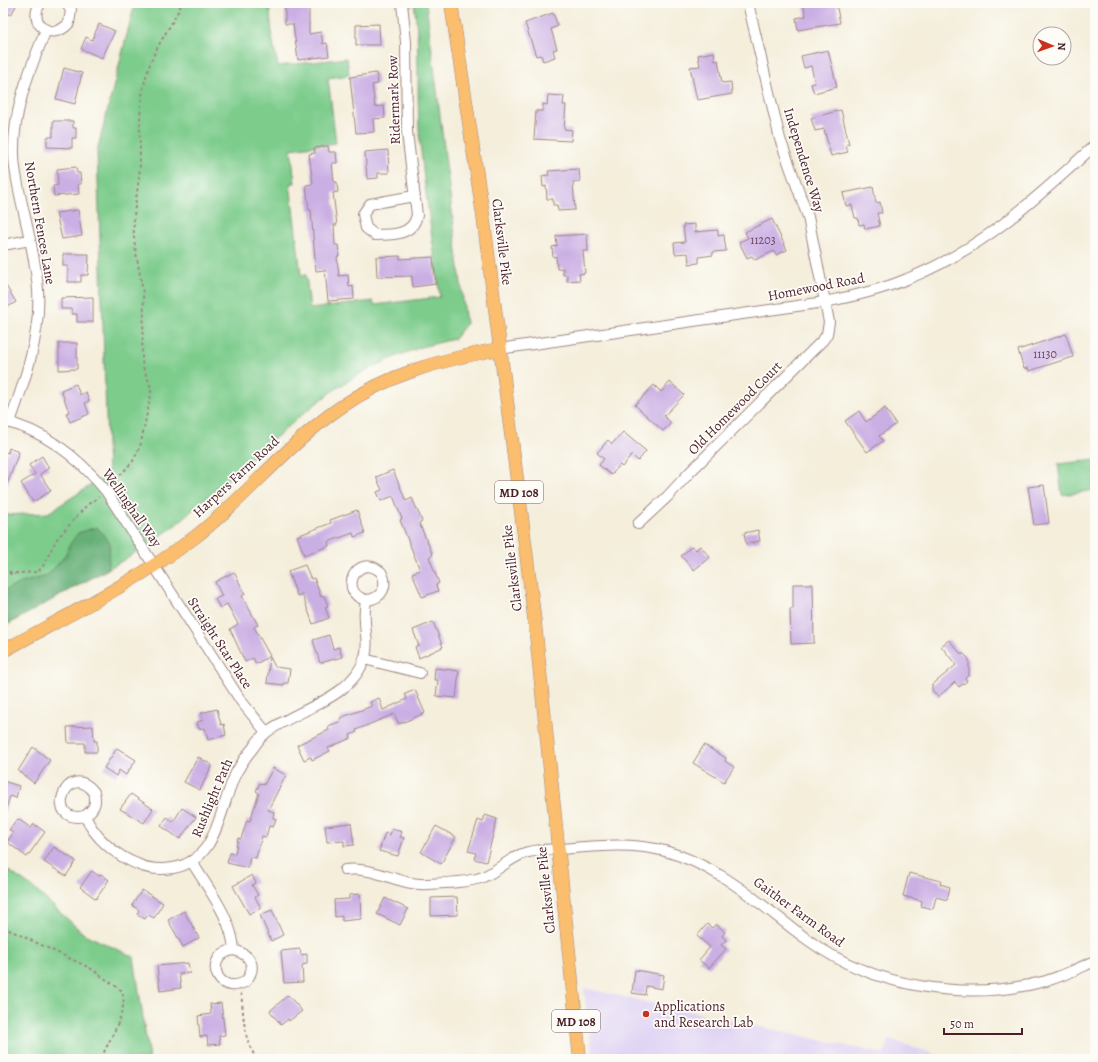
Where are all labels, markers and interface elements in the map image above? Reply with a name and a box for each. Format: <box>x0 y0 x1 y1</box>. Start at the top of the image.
north arrow <box>1032 26 1072 66</box>
text: N <box>1054 42 1069 51</box>
street label: Ridermark Row <box>383 55 405 145</box>
street label: Independence Way <box>779 105 829 215</box>
street label: Northern Fences Lane <box>20 160 60 286</box>
street label: Clarksville Pike <box>487 198 517 286</box>
house number: 11203 <box>750 232 776 248</box>
street label: Homewood Road <box>766 268 866 306</box>
house number: 11130 <box>1033 346 1057 362</box>
street label: Old Homewood Court <box>684 357 786 459</box>
street label: Harpers Farm Road <box>189 432 284 522</box>
street label: Wellinghall Way <box>97 464 167 552</box>
road number: MD 108 <box>495 481 543 503</box>
street label: Clarksville Pike <box>497 524 527 612</box>
street label: Straight Star Place <box>183 593 257 693</box>
street label: Rushlight Path <box>187 755 237 840</box>
street label: Clarksville Pike <box>532 846 560 934</box>
street label: Gaither Farm Road <box>750 873 849 952</box>
place label: Applications and Research Lab <box>653 997 753 1032</box>
marker: Applications and Research Lab <box>641 1009 651 1019</box>
road number: MD 108 <box>552 1010 600 1032</box>
scale bar <box>944 1010 1022 1036</box>
text: 50 m <box>950 1016 974 1032</box>

